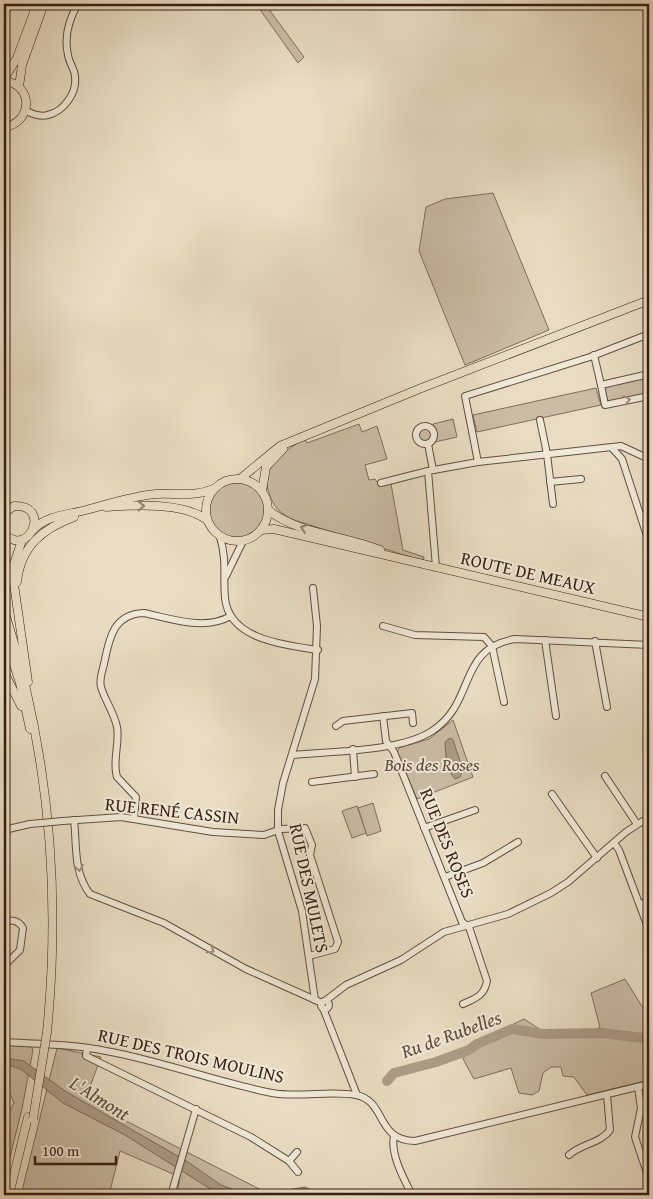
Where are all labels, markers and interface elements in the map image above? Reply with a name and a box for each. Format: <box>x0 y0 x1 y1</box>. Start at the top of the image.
one-way arrow <box>623 396 632 406</box>
one-way arrow <box>137 501 145 511</box>
one-way arrow <box>300 524 309 534</box>
street label: ROUTE DE MEAUX <box>458 544 598 601</box>
park label: Bois des Roses <box>383 751 480 778</box>
street label: RUE DES ROSES <box>413 784 482 902</box>
street label: RUE RENÉ CASSIN <box>104 790 241 831</box>
street label: RUE DES MULETS <box>283 821 336 955</box>
one-way arrow <box>73 864 83 873</box>
one-way arrow <box>206 943 215 953</box>
water label: Ru de Rubelles <box>396 1003 505 1065</box>
street label: RUE DES TROIS MOULINS <box>95 1021 287 1090</box>
water label: L'Almont <box>64 1068 136 1128</box>
scale bar <box>35 1134 116 1166</box>
text: 100 m <box>42 1140 80 1161</box>

